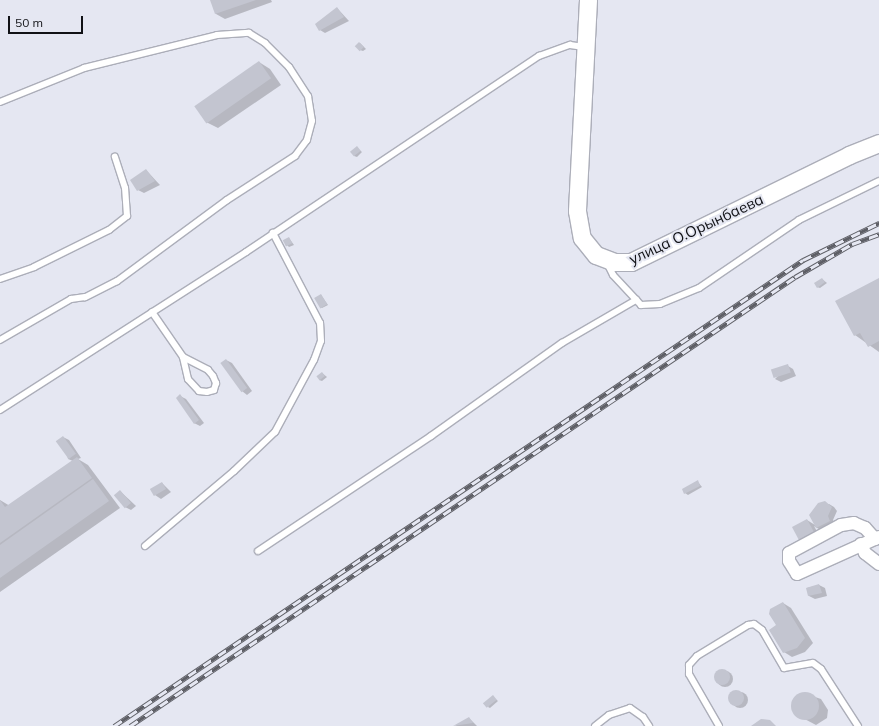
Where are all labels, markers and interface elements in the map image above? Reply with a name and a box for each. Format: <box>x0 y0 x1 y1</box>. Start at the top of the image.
scale bar <box>10 8 85 34</box>
text: 50 m <box>15 15 43 30</box>
street label: улица О.Орынбаева <box>626 190 766 268</box>

